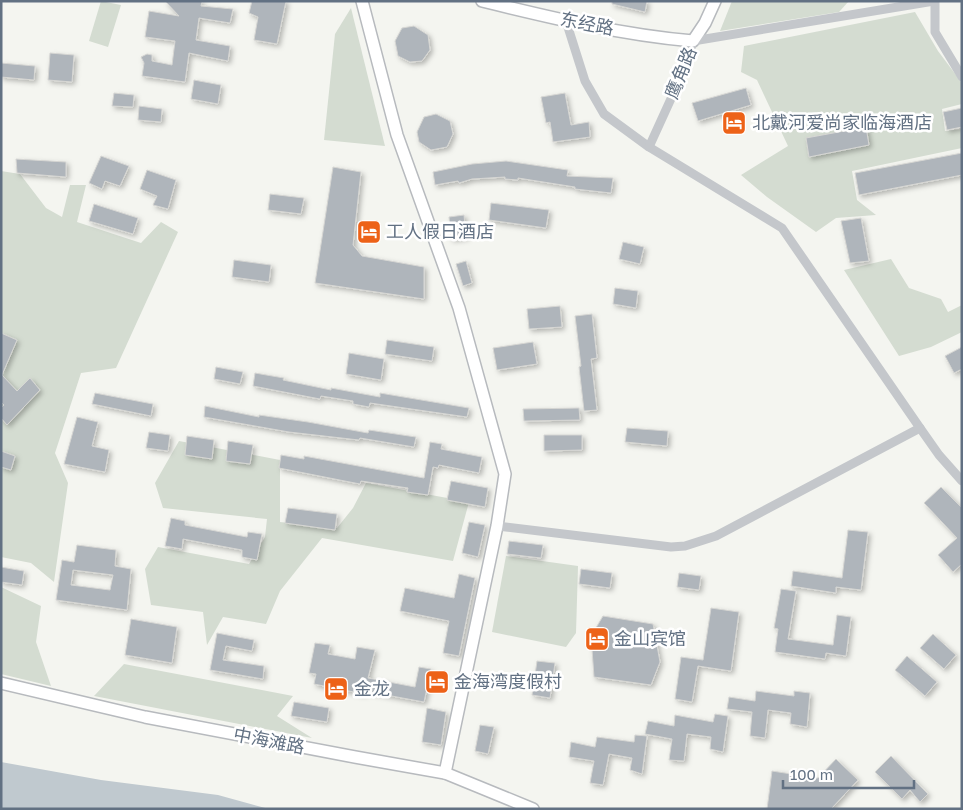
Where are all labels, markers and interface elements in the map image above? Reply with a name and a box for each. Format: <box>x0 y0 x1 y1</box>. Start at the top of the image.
street label: 东经路 <box>559 7 616 39</box>
street label: 鹰角路 <box>660 43 700 102</box>
hotel icon: 北戴河爱尚家临海酒店 <box>721 110 747 136</box>
place label: 北戴河爱尚家临海酒店 <box>752 111 932 133</box>
hotel icon: 工人假日酒店 <box>356 219 382 245</box>
place label: 工人假日酒店 <box>386 220 494 242</box>
hotel icon: 金山宾馆 <box>584 626 610 652</box>
place label: 金山宾馆 <box>614 627 686 649</box>
hotel icon: 金海湾度假村 <box>424 669 450 695</box>
place label: 金海湾度假村 <box>454 670 562 692</box>
hotel icon: 金龙 <box>323 676 349 702</box>
place label: 金龙 <box>354 677 390 699</box>
street label: 中海滩路 <box>232 722 307 758</box>
scale bar <box>783 758 914 790</box>
text: 100 m <box>790 765 833 783</box>

